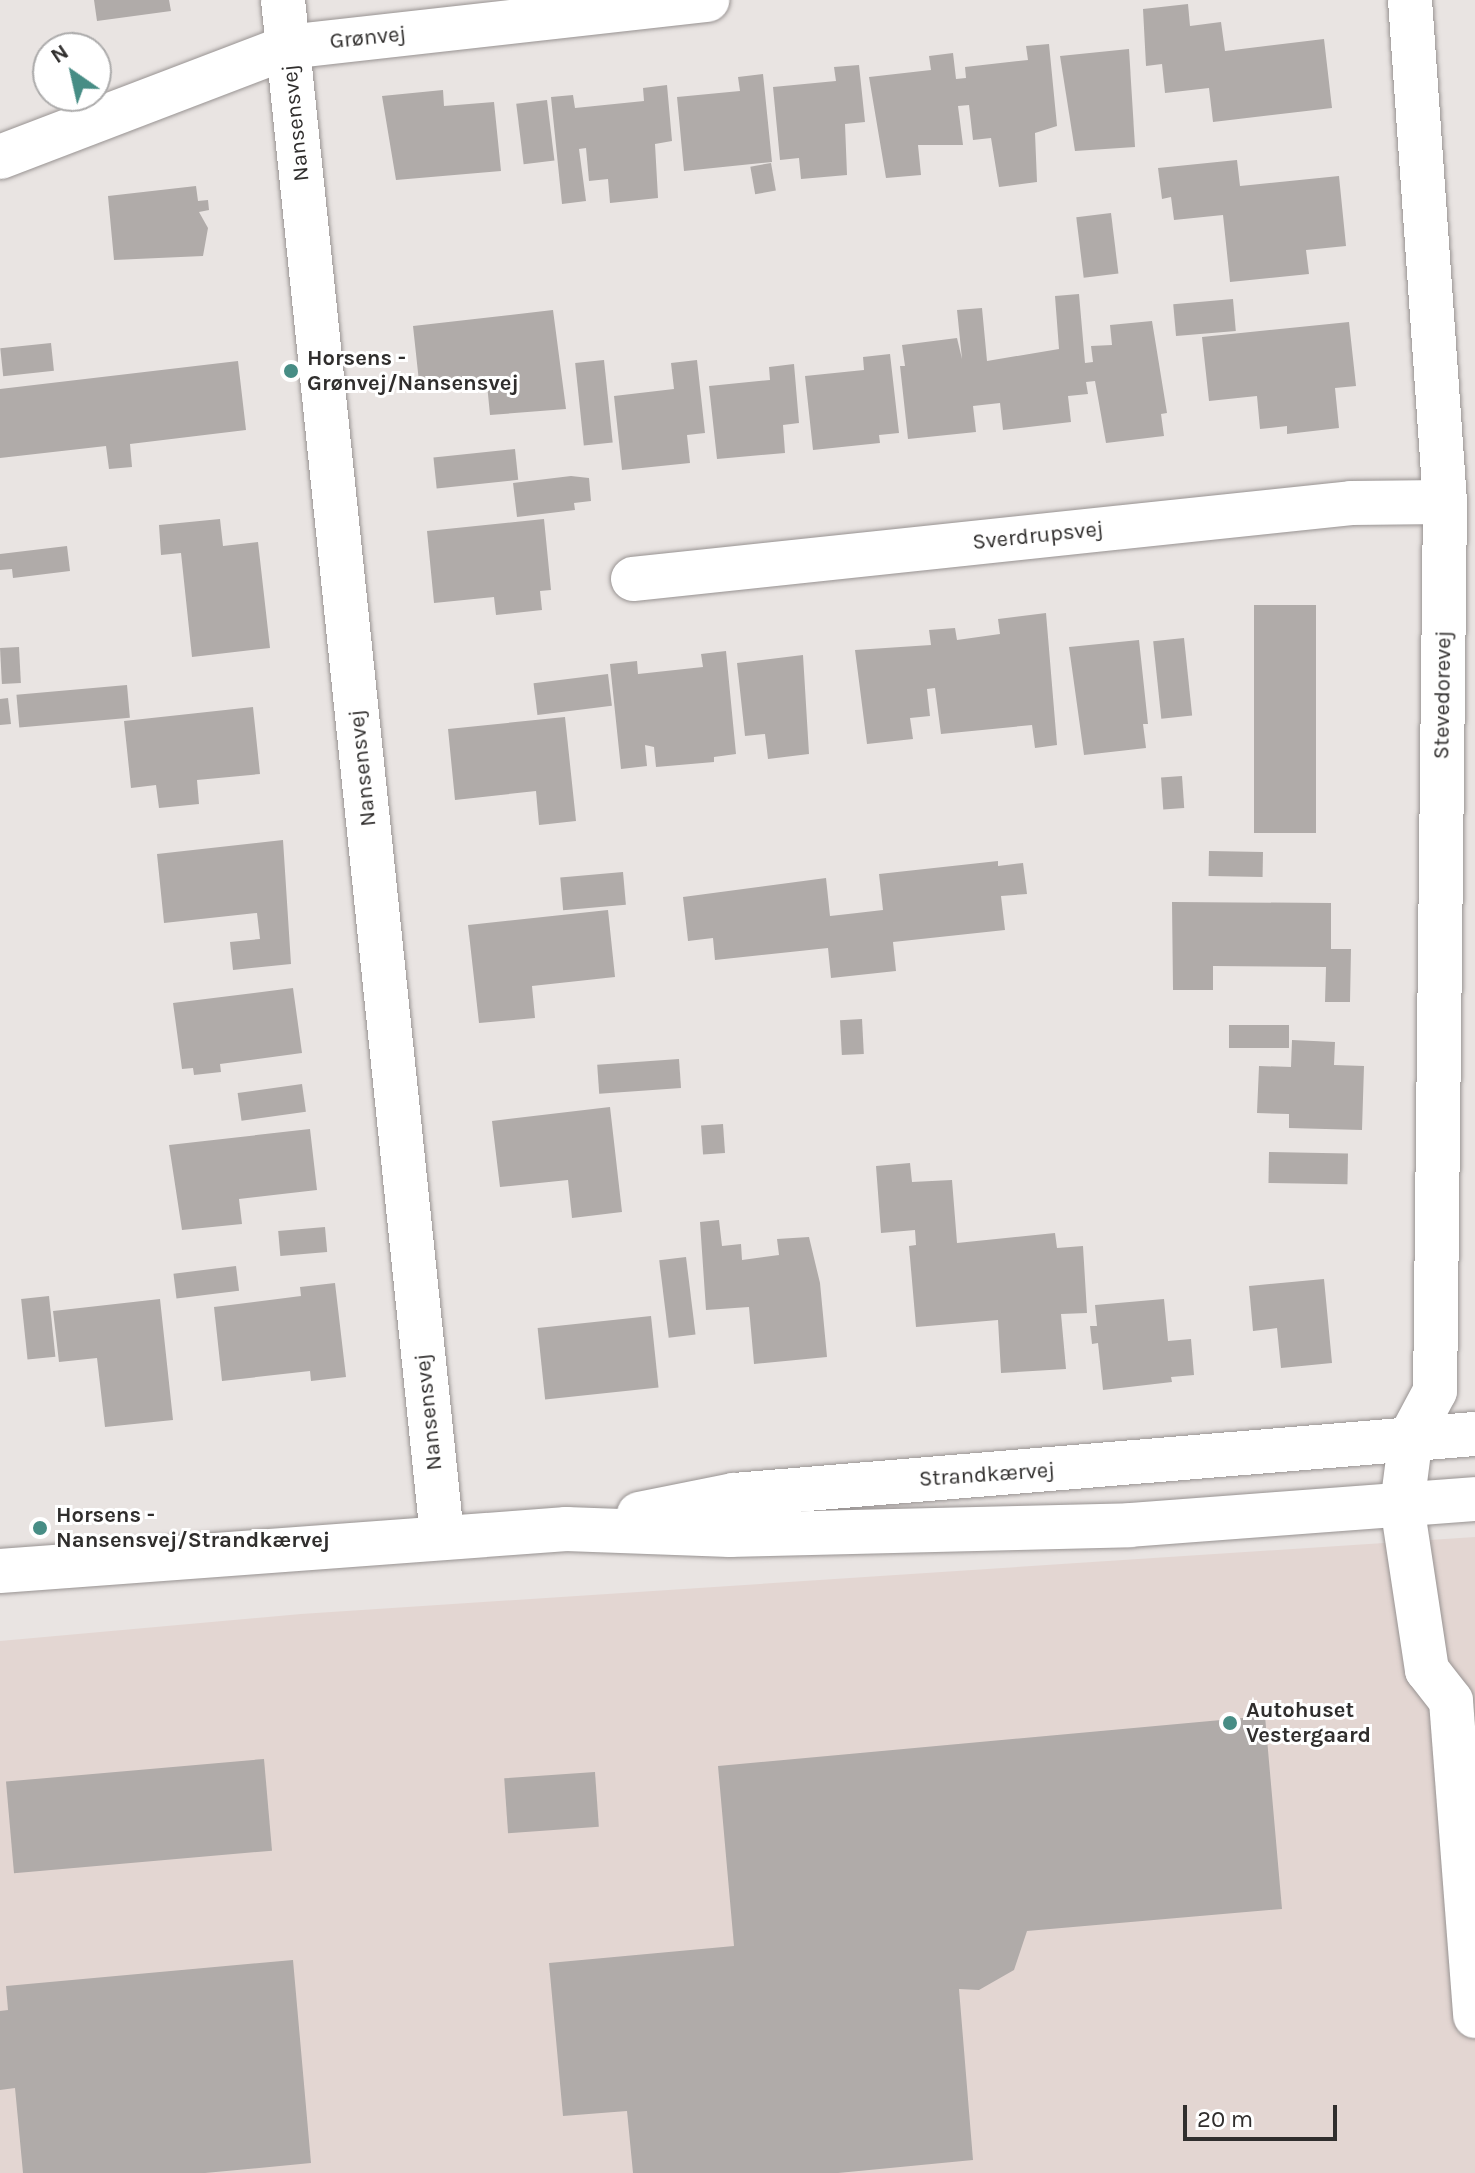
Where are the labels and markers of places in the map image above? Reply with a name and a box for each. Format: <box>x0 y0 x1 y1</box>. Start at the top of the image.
place label: Horsens - Grønvej/Nansensvej <box>307 345 519 396</box>
marker: Horsens - Grønvej/Nansensvej <box>282 362 300 380</box>
place label: Horsens - Nansensvej/Strandkærvej <box>56 1502 330 1554</box>
marker: Horsens - Nansensvej/Strandkærvej <box>31 1519 49 1537</box>
place label: Autohuset Vestergaard <box>1246 1697 1371 1748</box>
marker: Autohuset Vestergaard <box>1221 1714 1239 1732</box>

